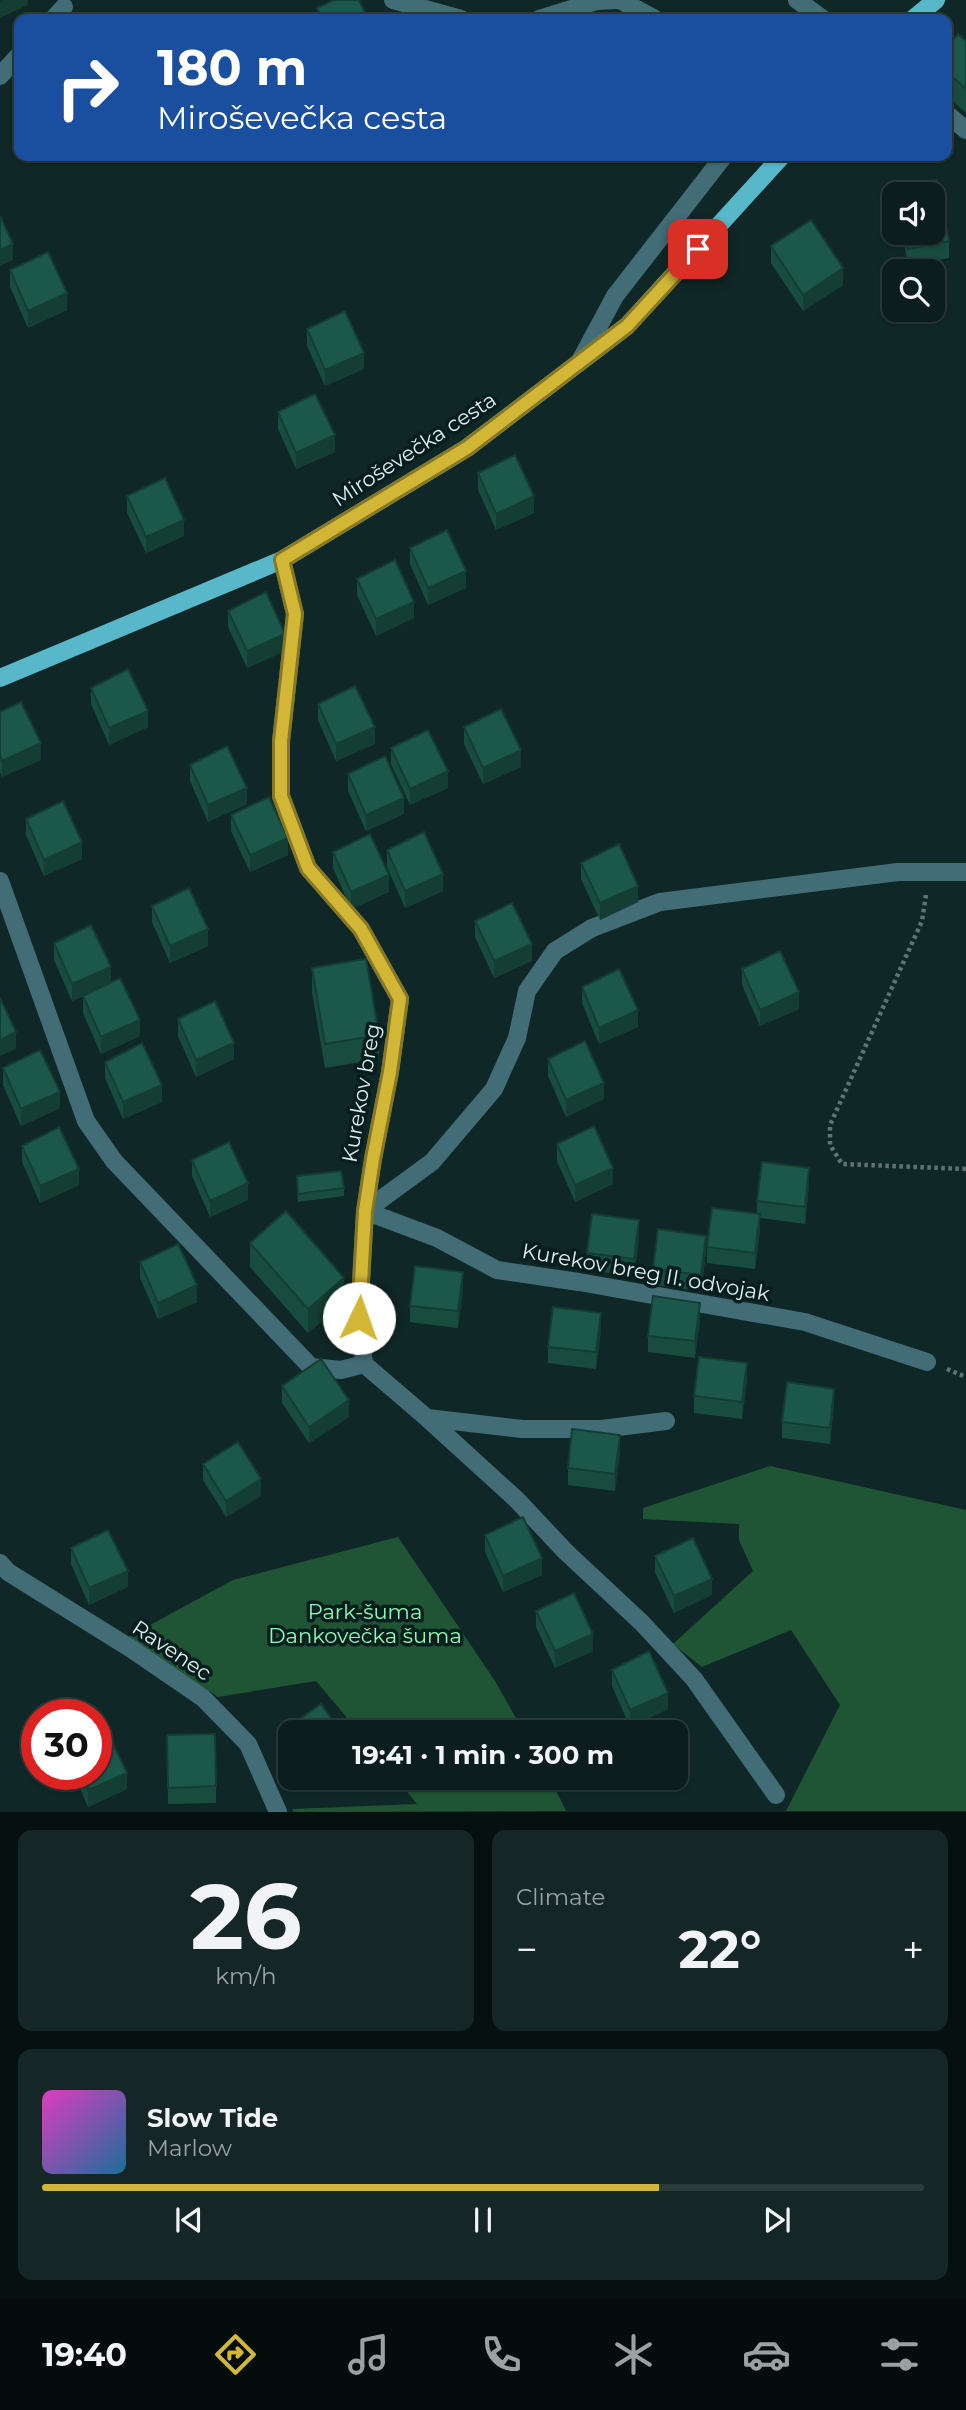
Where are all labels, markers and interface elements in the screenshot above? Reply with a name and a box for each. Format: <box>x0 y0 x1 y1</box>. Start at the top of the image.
text: 180 m <box>157 38 307 97</box>
icon: right <box>42 42 133 133</box>
text: Miroševečka cesta <box>157 98 447 137</box>
map controls <box>882 182 945 322</box>
button: sound <box>882 182 945 245</box>
pin <box>668 219 728 279</box>
icon: arrive <box>679 230 717 268</box>
button: search <box>882 259 945 322</box>
street label: Miroševečka cesta <box>327 387 501 511</box>
street label: Kurekov breg <box>336 1022 386 1164</box>
street label: Kurekov breg II. odvojak <box>520 1238 772 1306</box>
position arrow <box>322 1281 396 1355</box>
park label: Park-šuma Dankovečka šuma <box>268 1599 462 1648</box>
street label: Ravenec <box>128 1615 216 1685</box>
speed limit sign: 30 <box>21 1699 112 1790</box>
text: 19:41 · 1 min · 300 m <box>352 1739 614 1771</box>
text: 26 <box>190 1861 302 1972</box>
text: Climate <box>516 1883 605 1911</box>
text: 22° <box>678 1918 762 1981</box>
text: − <box>516 1926 538 1973</box>
text: + <box>902 1926 924 1973</box>
text: km/h <box>215 1962 277 1990</box>
text: Slow Tide <box>147 2102 278 2134</box>
text: Marlow <box>147 2134 232 2162</box>
icon: previous <box>170 2201 208 2239</box>
icon: pause <box>464 2201 502 2239</box>
icon: next <box>758 2201 796 2239</box>
icon: directions <box>211 2330 260 2379</box>
icon: music <box>344 2330 393 2379</box>
icon: phone <box>477 2330 526 2379</box>
icon: climate <box>609 2330 658 2379</box>
icon: car <box>742 2330 791 2379</box>
icon: filters <box>875 2330 924 2379</box>
text: 19:40 <box>42 2335 127 2374</box>

